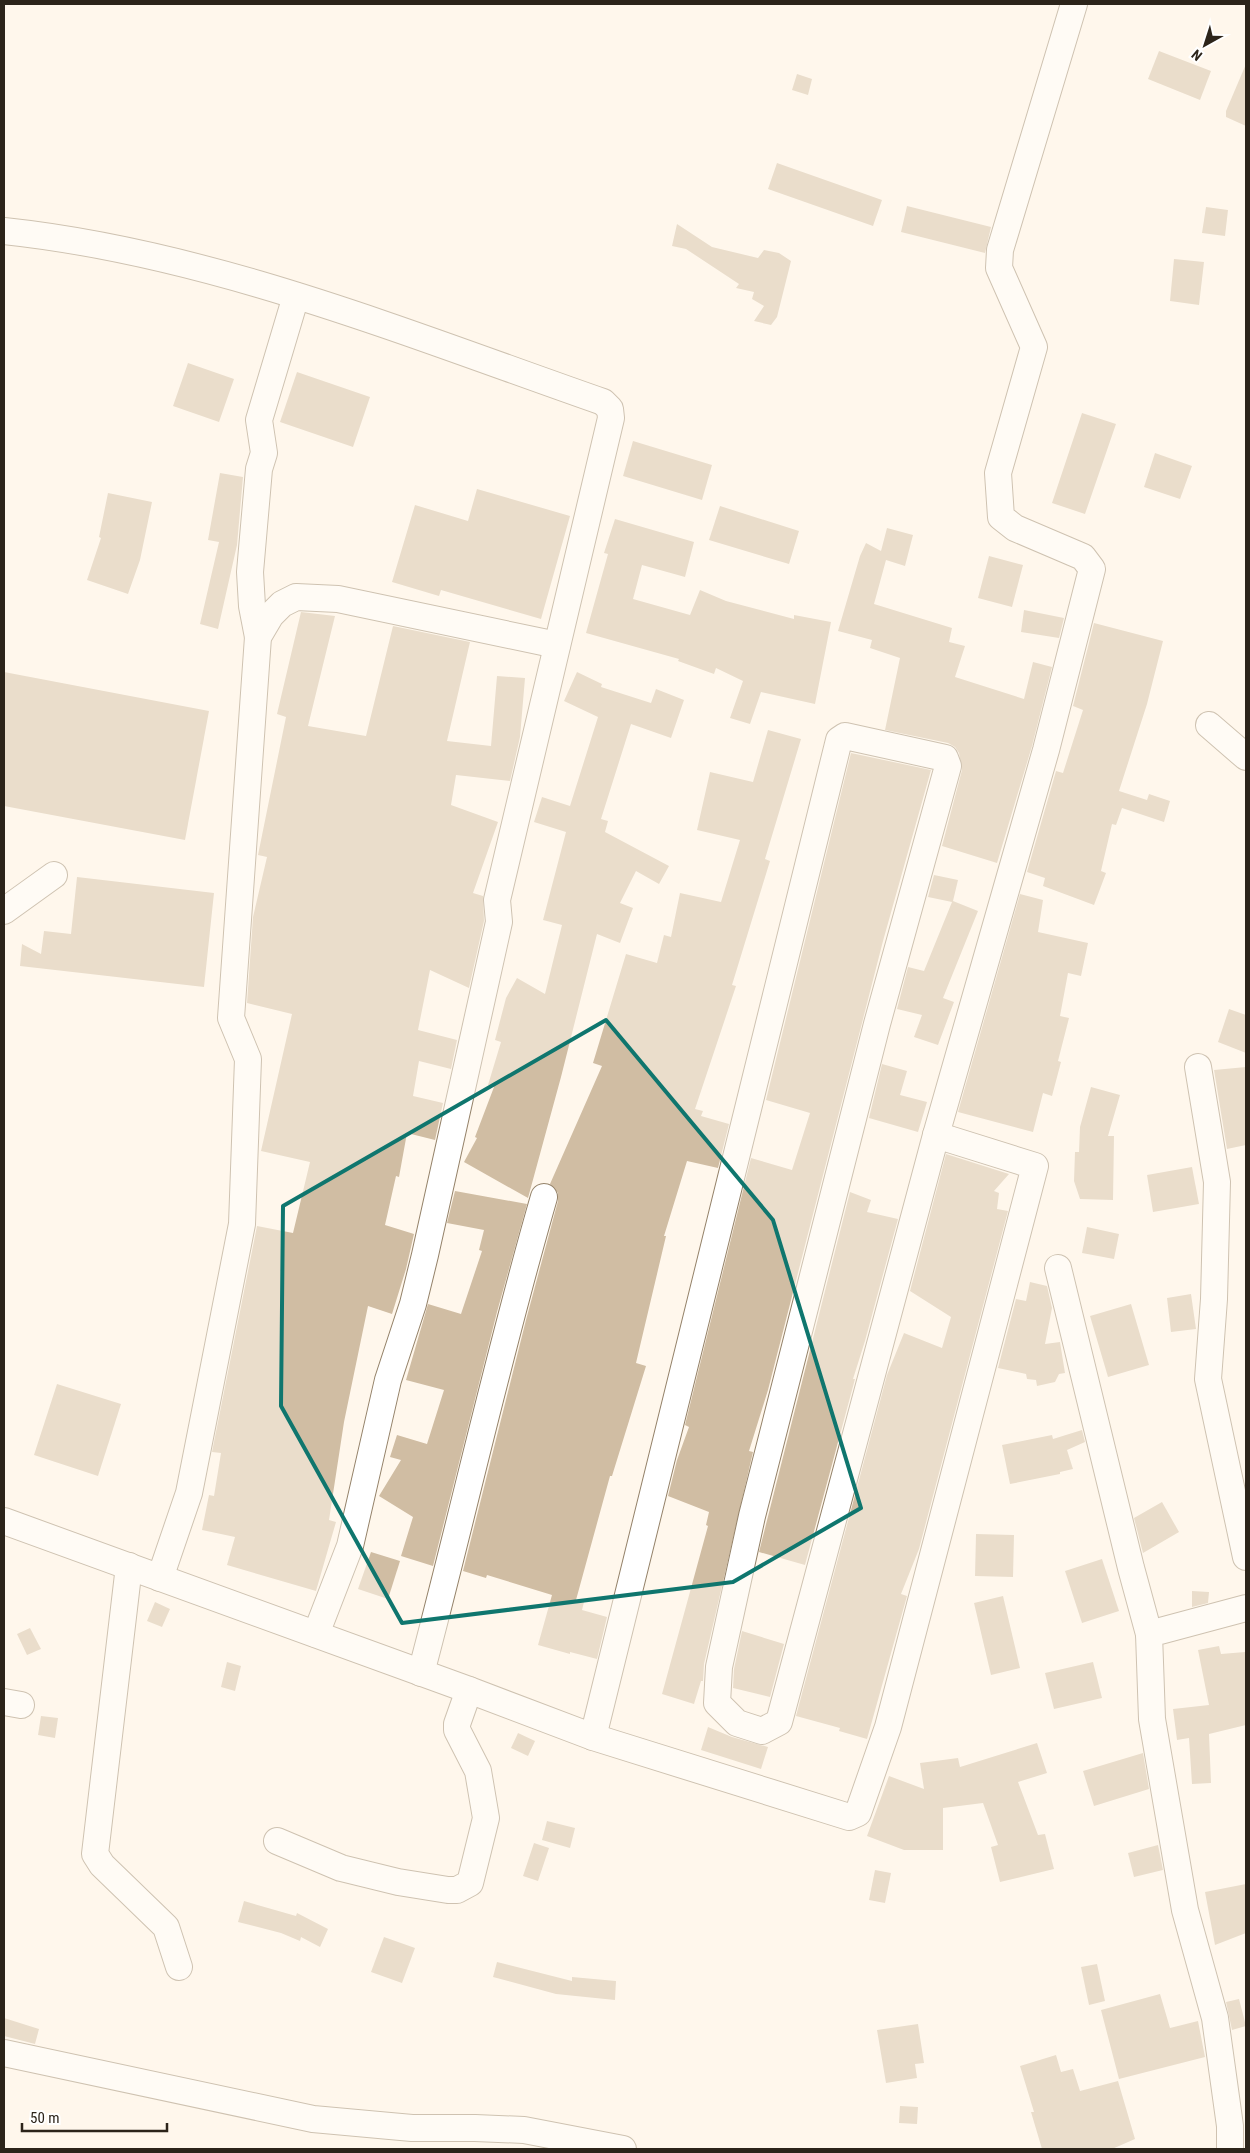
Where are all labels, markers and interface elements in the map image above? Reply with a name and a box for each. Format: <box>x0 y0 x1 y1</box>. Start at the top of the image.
north arrow <box>1180 20 1230 70</box>
text: N <box>1188 46 1205 64</box>
scale bar <box>22 2100 168 2132</box>
text: 50 m <box>30 2109 60 2127</box>

